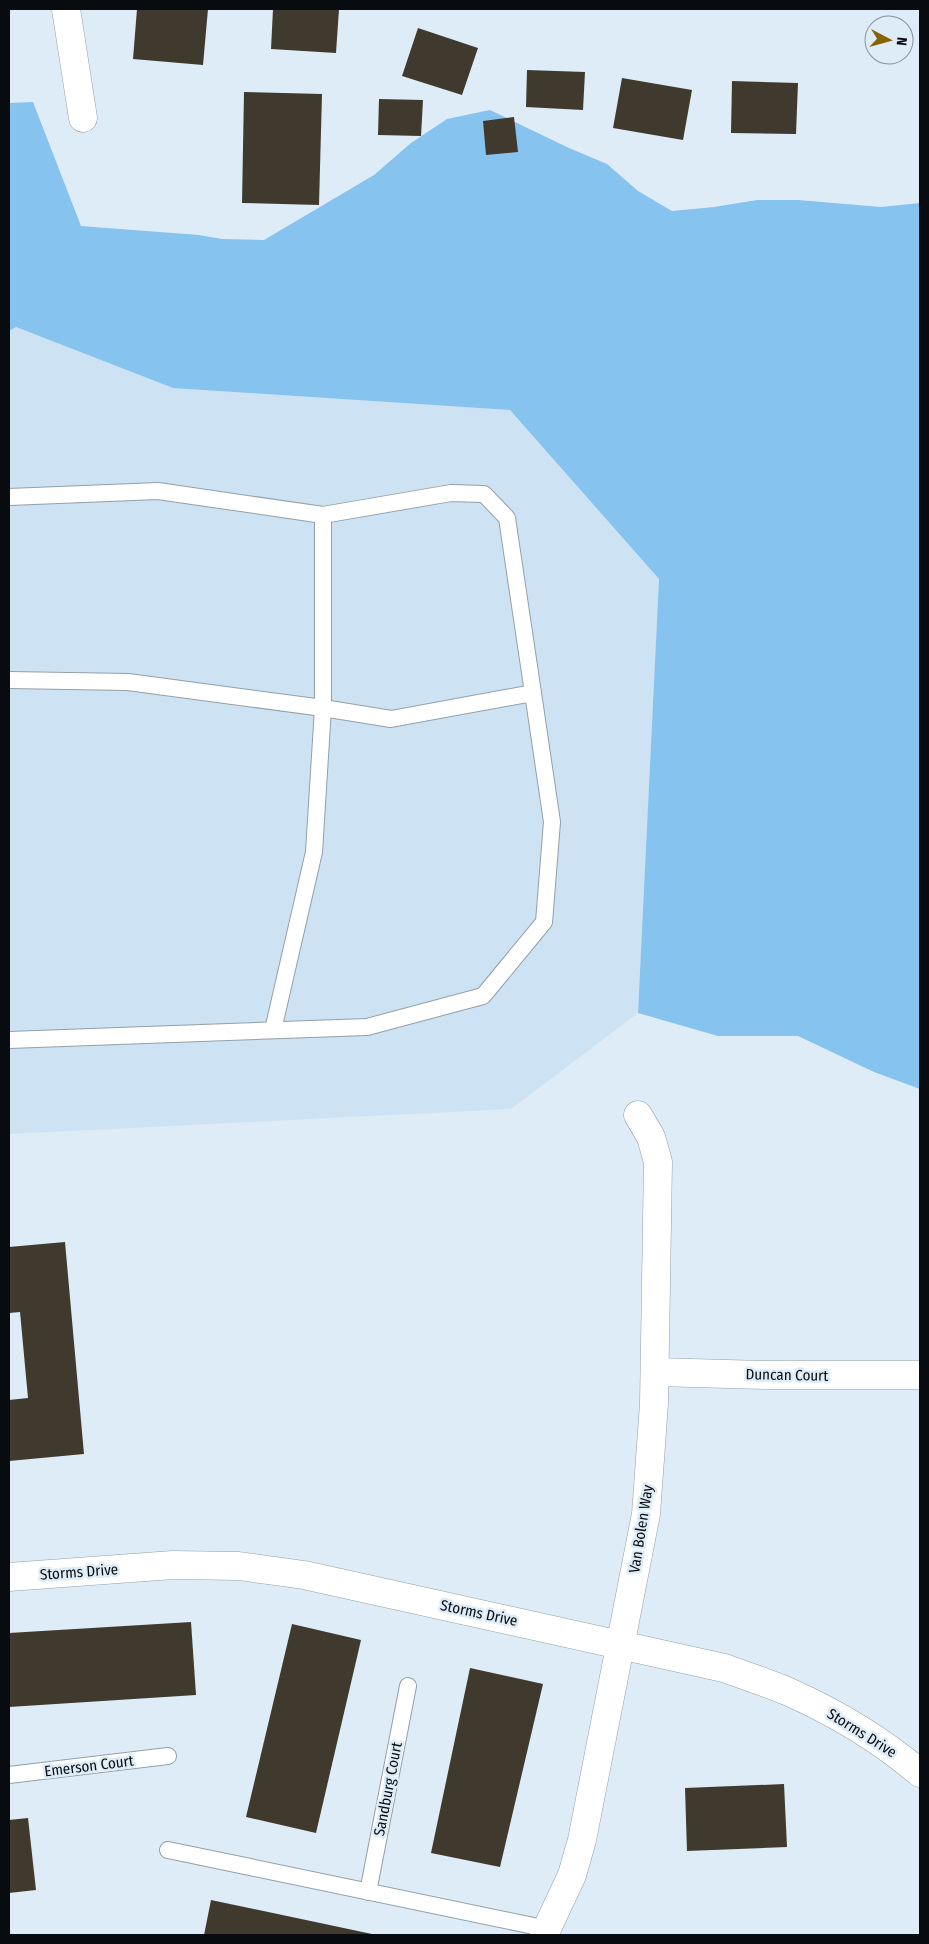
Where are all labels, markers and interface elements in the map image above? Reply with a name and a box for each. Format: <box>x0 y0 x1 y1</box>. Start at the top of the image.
north arrow <box>864 15 914 65</box>
text: N <box>893 36 910 46</box>
street label: Duncan Court <box>745 1365 829 1385</box>
street label: Van Bolen Way <box>625 1483 657 1574</box>
street label: Storms Drive <box>39 1560 119 1584</box>
street label: Storms Drive <box>439 1596 519 1630</box>
street label: Storms Drive <box>824 1705 900 1761</box>
street label: Sandburg Court <box>370 1740 406 1838</box>
street label: Emerson Court <box>43 1752 135 1780</box>

